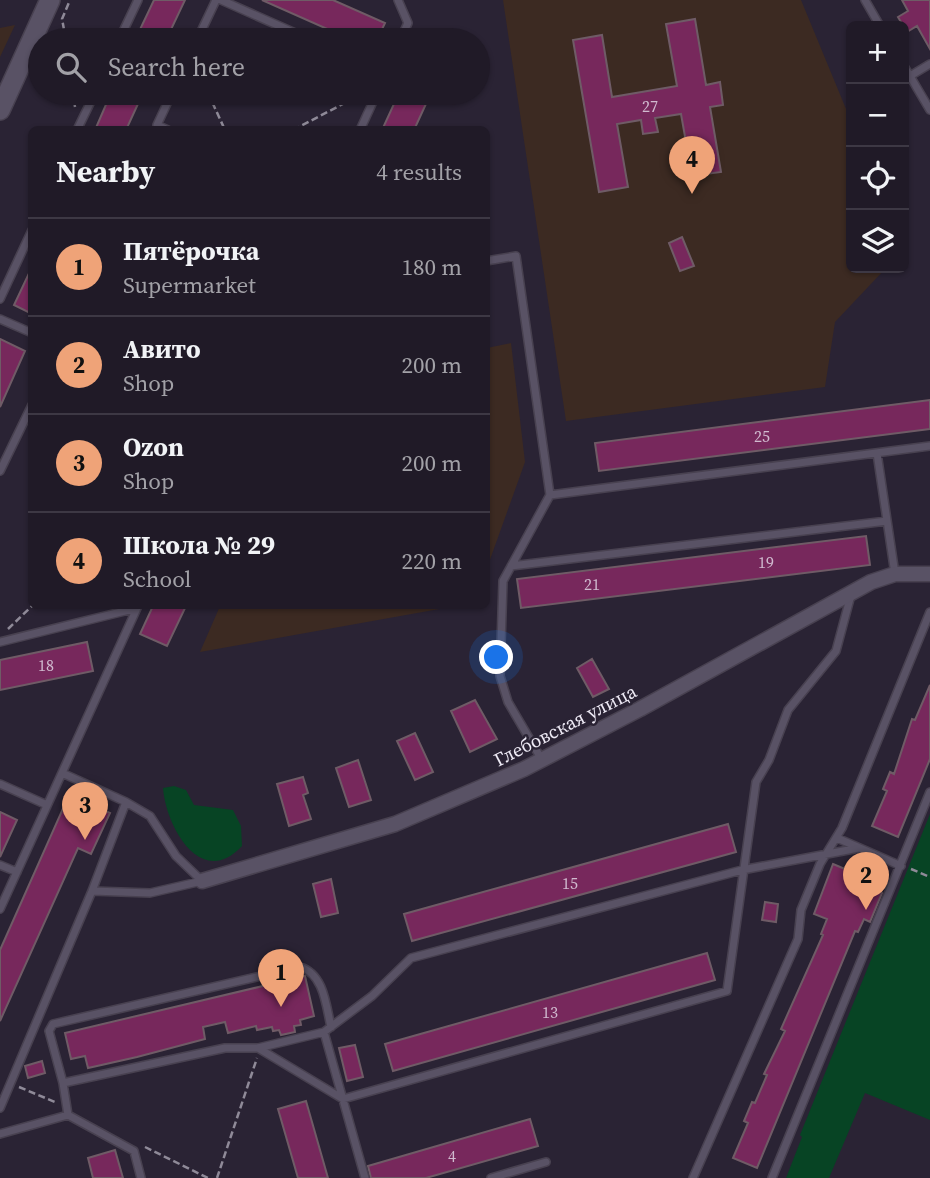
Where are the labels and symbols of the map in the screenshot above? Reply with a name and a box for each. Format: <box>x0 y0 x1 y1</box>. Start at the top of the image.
house number: 27 <box>642 95 658 117</box>
pin: 4 <box>669 136 715 194</box>
house number: 25 <box>754 425 770 447</box>
house number: 19 <box>758 551 774 573</box>
house number: 21 <box>584 573 600 595</box>
your location <box>479 640 513 674</box>
house number: 18 <box>38 654 54 676</box>
street label: Глебовская улица <box>489 678 641 772</box>
pin: 3 <box>62 782 108 840</box>
pin: 2 <box>843 852 889 910</box>
house number: 15 <box>562 872 578 894</box>
pin: 1 <box>258 949 304 1007</box>
house number: 13 <box>542 1001 558 1023</box>
house number: 4 <box>448 1145 456 1167</box>

